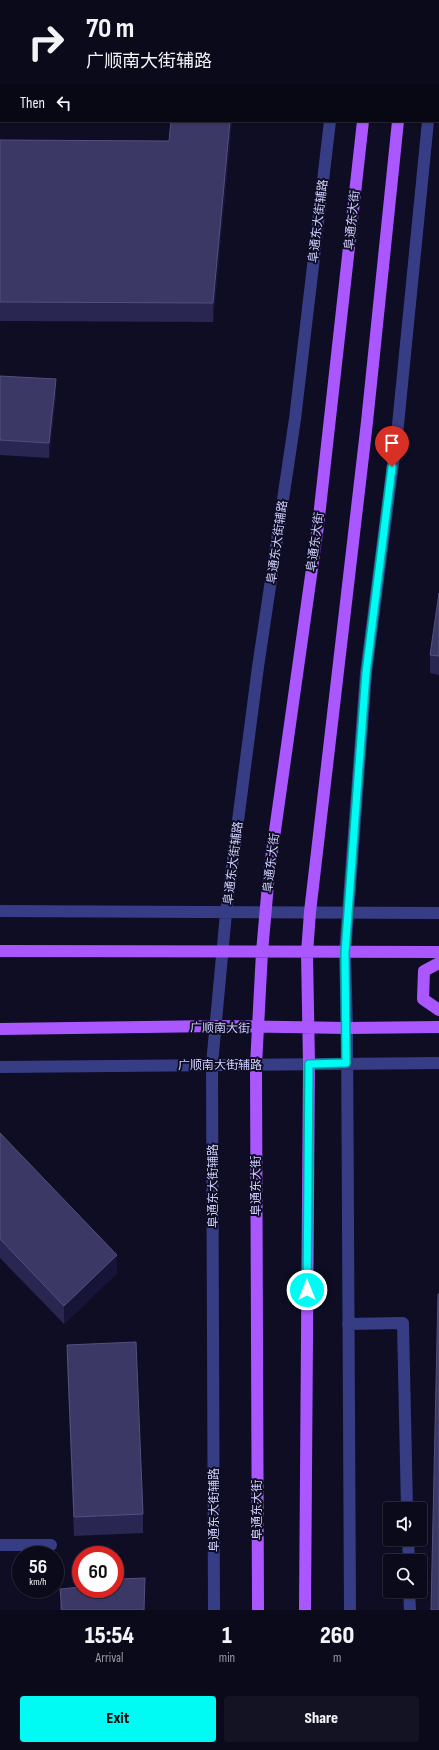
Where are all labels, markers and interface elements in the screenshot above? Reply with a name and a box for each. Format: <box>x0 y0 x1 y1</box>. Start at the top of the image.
text: 70 m <box>86 12 134 45</box>
icon: right <box>20 16 72 68</box>
text: 广顺南大街辅路 <box>86 51 212 72</box>
icon: left <box>53 92 75 114</box>
text: Then <box>20 94 45 113</box>
street label: 阜通东大街辅路 <box>306 178 331 264</box>
street label: 阜通东大街 <box>342 189 363 251</box>
pin <box>375 426 409 467</box>
icon: arrive <box>381 432 403 454</box>
street label: 阜通东大街辅路 <box>264 499 291 585</box>
street label: 阜通东大街 <box>304 511 327 573</box>
street label: 阜通东大街辅路 <box>221 820 246 906</box>
street label: 阜通东大街 <box>260 832 283 894</box>
street label: 广顺南大街 <box>190 1020 250 1037</box>
street label: 广顺南大街辅路 <box>178 1058 262 1073</box>
street label: 阜通东大街辅路 <box>206 1144 221 1228</box>
street label: 阜通东大街 <box>249 1156 264 1216</box>
position arrow <box>286 1269 328 1311</box>
street label: 阜通东大街辅路 <box>207 1468 222 1552</box>
street label: 阜通东大街 <box>250 1480 265 1540</box>
map controls <box>383 1502 427 1598</box>
button: sound <box>383 1502 427 1546</box>
speed limit sign: 60 <box>72 1546 124 1598</box>
button: search <box>383 1554 427 1598</box>
text: 56 <box>29 1555 47 1579</box>
text: km/h <box>29 1576 47 1588</box>
text: 15:54 <box>85 1621 134 1650</box>
text: 1 <box>222 1621 232 1650</box>
text: 260 <box>320 1621 354 1650</box>
text: Arrival <box>95 1650 123 1666</box>
text: min <box>219 1650 235 1666</box>
text: m <box>333 1650 341 1666</box>
button: Exit <box>20 1696 216 1742</box>
button: Share <box>224 1696 419 1742</box>

